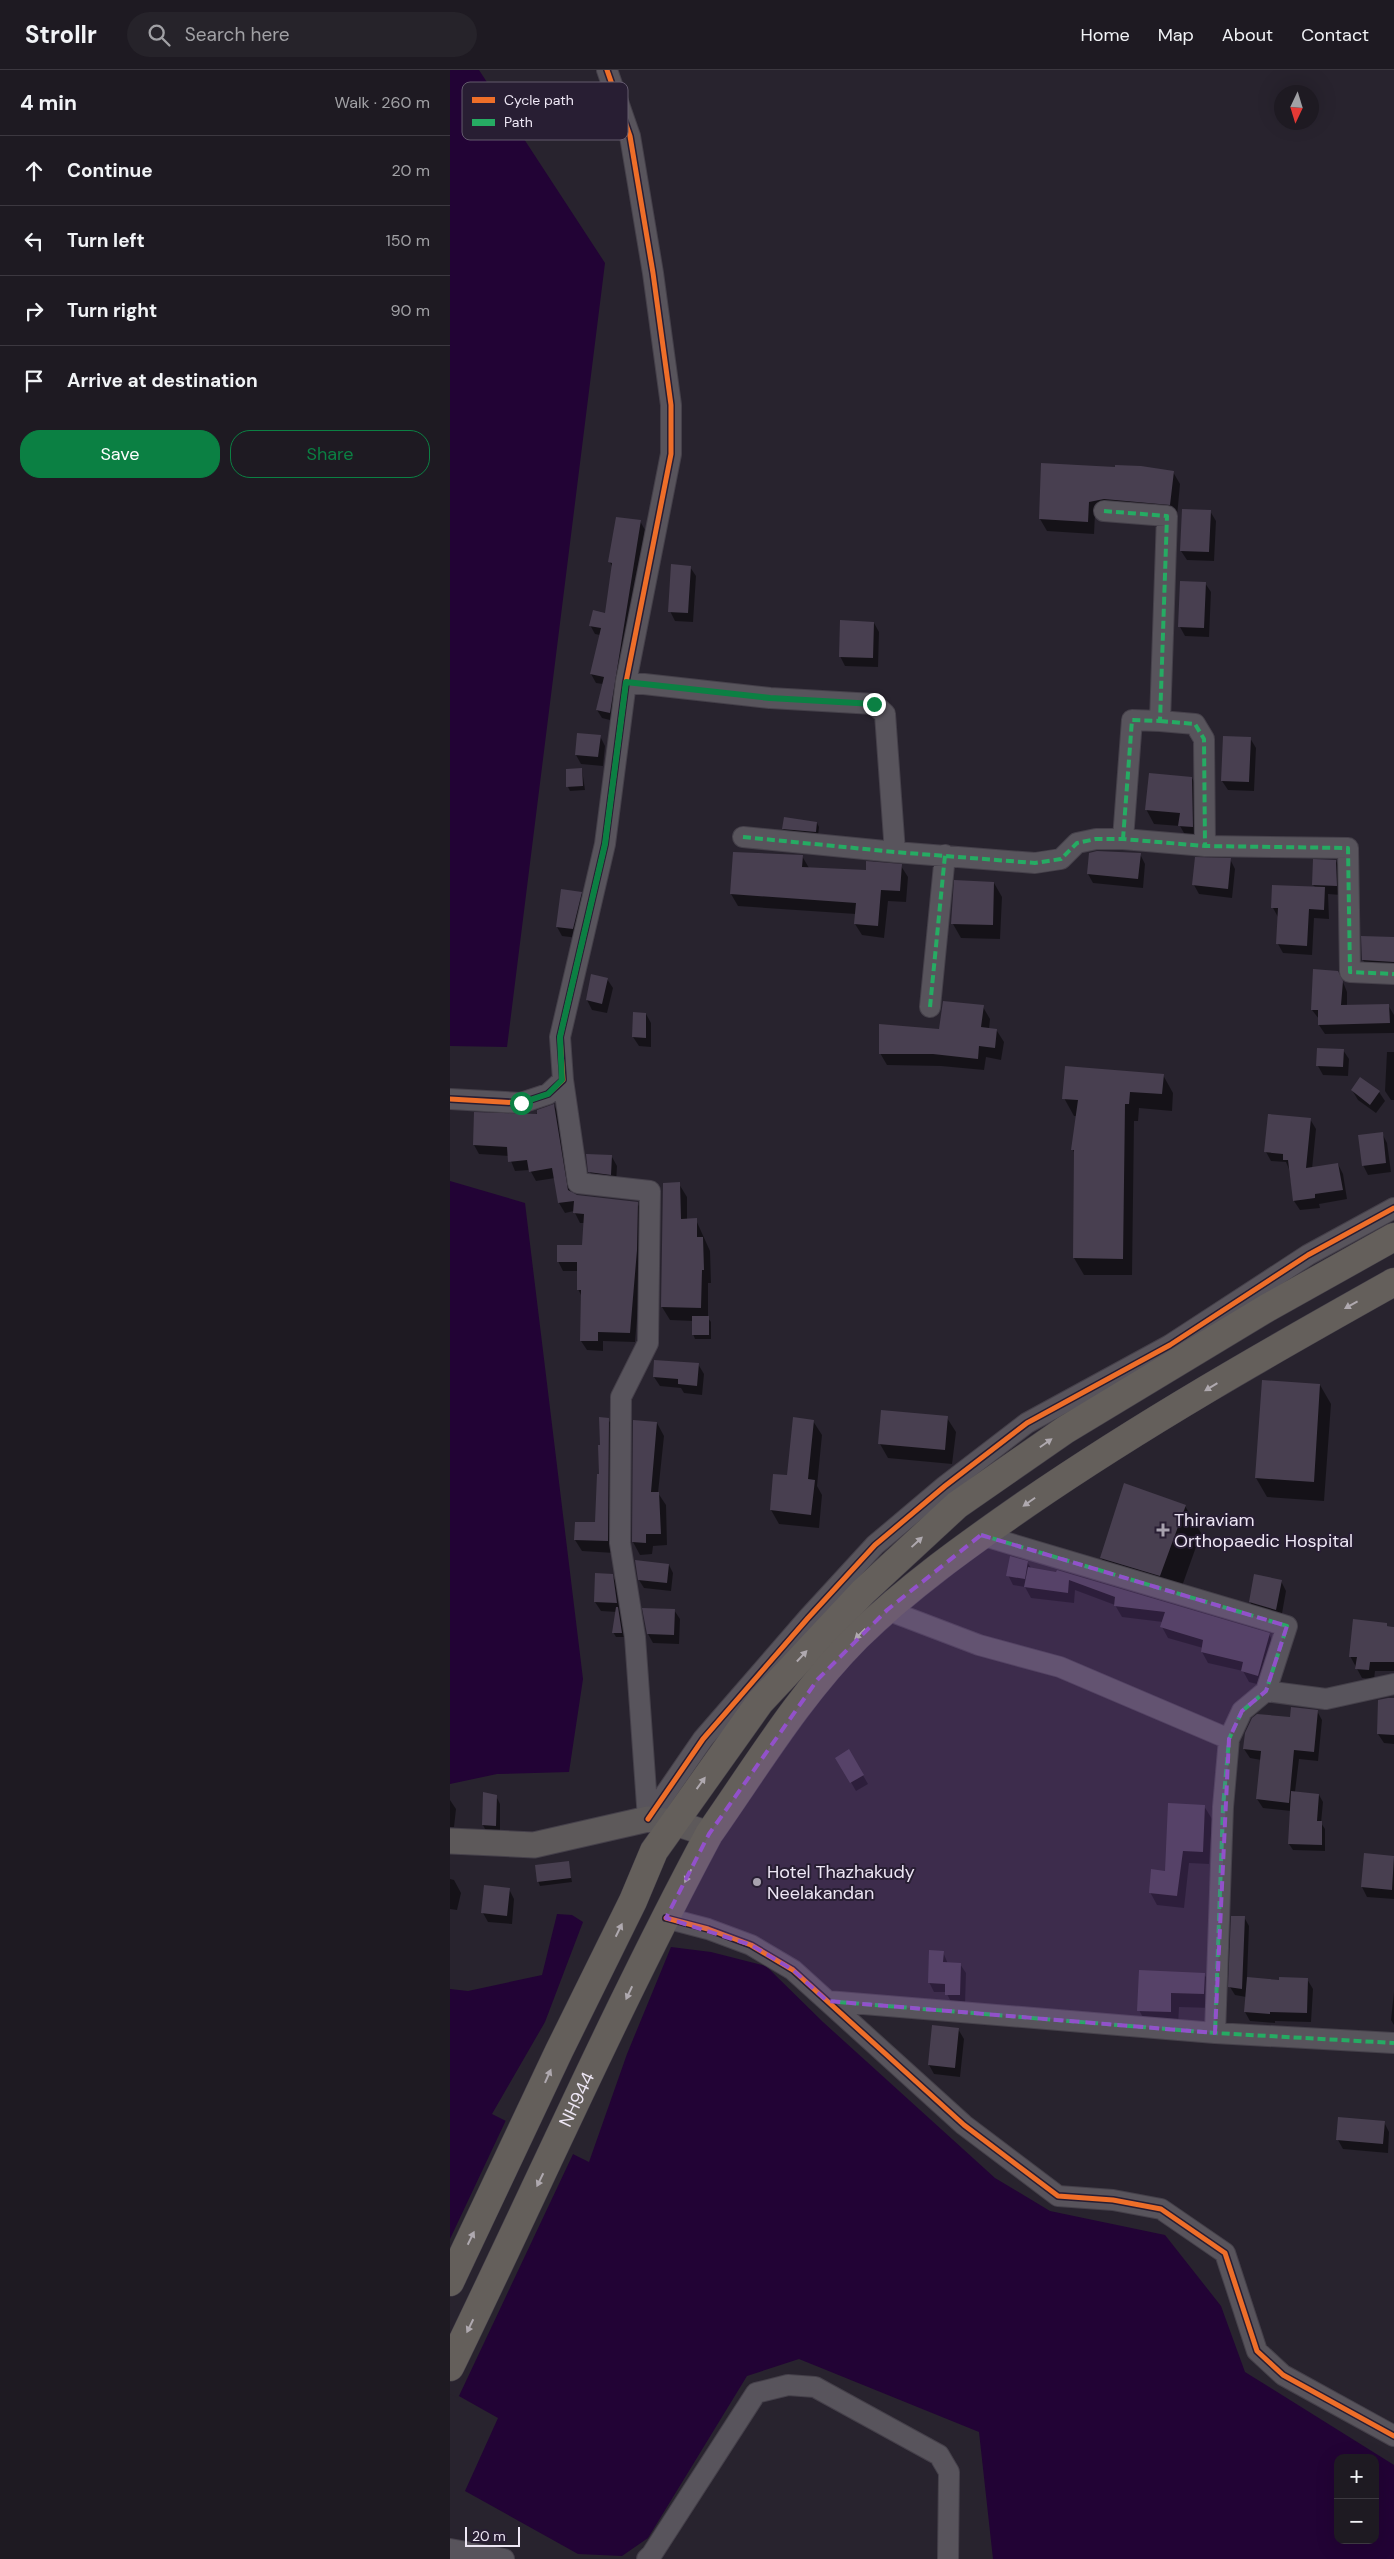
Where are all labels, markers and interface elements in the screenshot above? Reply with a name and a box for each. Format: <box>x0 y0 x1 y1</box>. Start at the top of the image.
search box <box>127 12 477 57</box>
text: Strollr <box>25 19 97 50</box>
icon: search <box>145 21 173 49</box>
text: Search here <box>185 22 290 47</box>
text: Home <box>1080 23 1130 47</box>
text: Map <box>1158 23 1194 47</box>
text: About <box>1222 23 1273 47</box>
text: Contact <box>1301 23 1369 47</box>
legend <box>462 82 628 140</box>
north arrow <box>1274 85 1319 130</box>
text: 4 min <box>20 89 77 117</box>
text: Cycle path <box>504 91 574 109</box>
text: Walk · 260 m <box>335 92 430 113</box>
text: Path <box>504 113 533 131</box>
icon: ahead <box>20 157 48 185</box>
text: Continue <box>67 158 153 183</box>
text: 20 m <box>391 160 430 181</box>
icon: left <box>20 227 48 255</box>
text: Turn left <box>67 228 145 253</box>
text: 150 m <box>386 230 430 251</box>
icon: right <box>20 297 48 325</box>
text: Turn right <box>67 298 157 323</box>
text: 90 m <box>390 300 430 321</box>
icon: arrive <box>20 367 48 395</box>
text: Arrive at destination <box>67 368 258 393</box>
button: Save <box>20 430 220 478</box>
button: Share <box>230 430 430 478</box>
route end <box>863 693 886 716</box>
route start <box>510 1092 533 1115</box>
one-way arrow <box>1345 1301 1358 1310</box>
one-way arrow <box>1205 1383 1218 1392</box>
one-way arrow <box>1040 1438 1053 1448</box>
one-way arrow <box>1023 1497 1036 1507</box>
place label: Thiraviam Orthopaedic Hospital <box>1174 1508 1353 1553</box>
marker: Thiraviam Orthopaedic Hospital <box>1156 1523 1170 1537</box>
one-way arrow <box>911 1536 924 1547</box>
one-way arrow <box>855 1628 867 1640</box>
one-way arrow <box>796 1651 808 1663</box>
one-way arrow <box>696 1776 706 1790</box>
place label: Hotel Thazhakudy Neelakandan <box>767 1860 915 1905</box>
one-way arrow <box>684 1869 692 1883</box>
marker: Hotel Thazhakudy Neelakandan <box>751 1876 763 1888</box>
one-way arrow <box>615 1922 623 1937</box>
one-way arrow <box>625 1986 633 2000</box>
street label: NH944 <box>554 2068 600 2131</box>
one-way arrow <box>544 2069 552 2083</box>
one-way arrow <box>536 2172 545 2187</box>
one-way arrow <box>467 2231 475 2246</box>
one-way arrow <box>466 2319 474 2333</box>
map controls <box>1334 2454 1379 2544</box>
button: + <box>1334 2454 1379 2499</box>
button: − <box>1334 2499 1379 2544</box>
scale bar <box>465 2524 520 2547</box>
text: 20 m <box>472 2527 506 2545</box>

